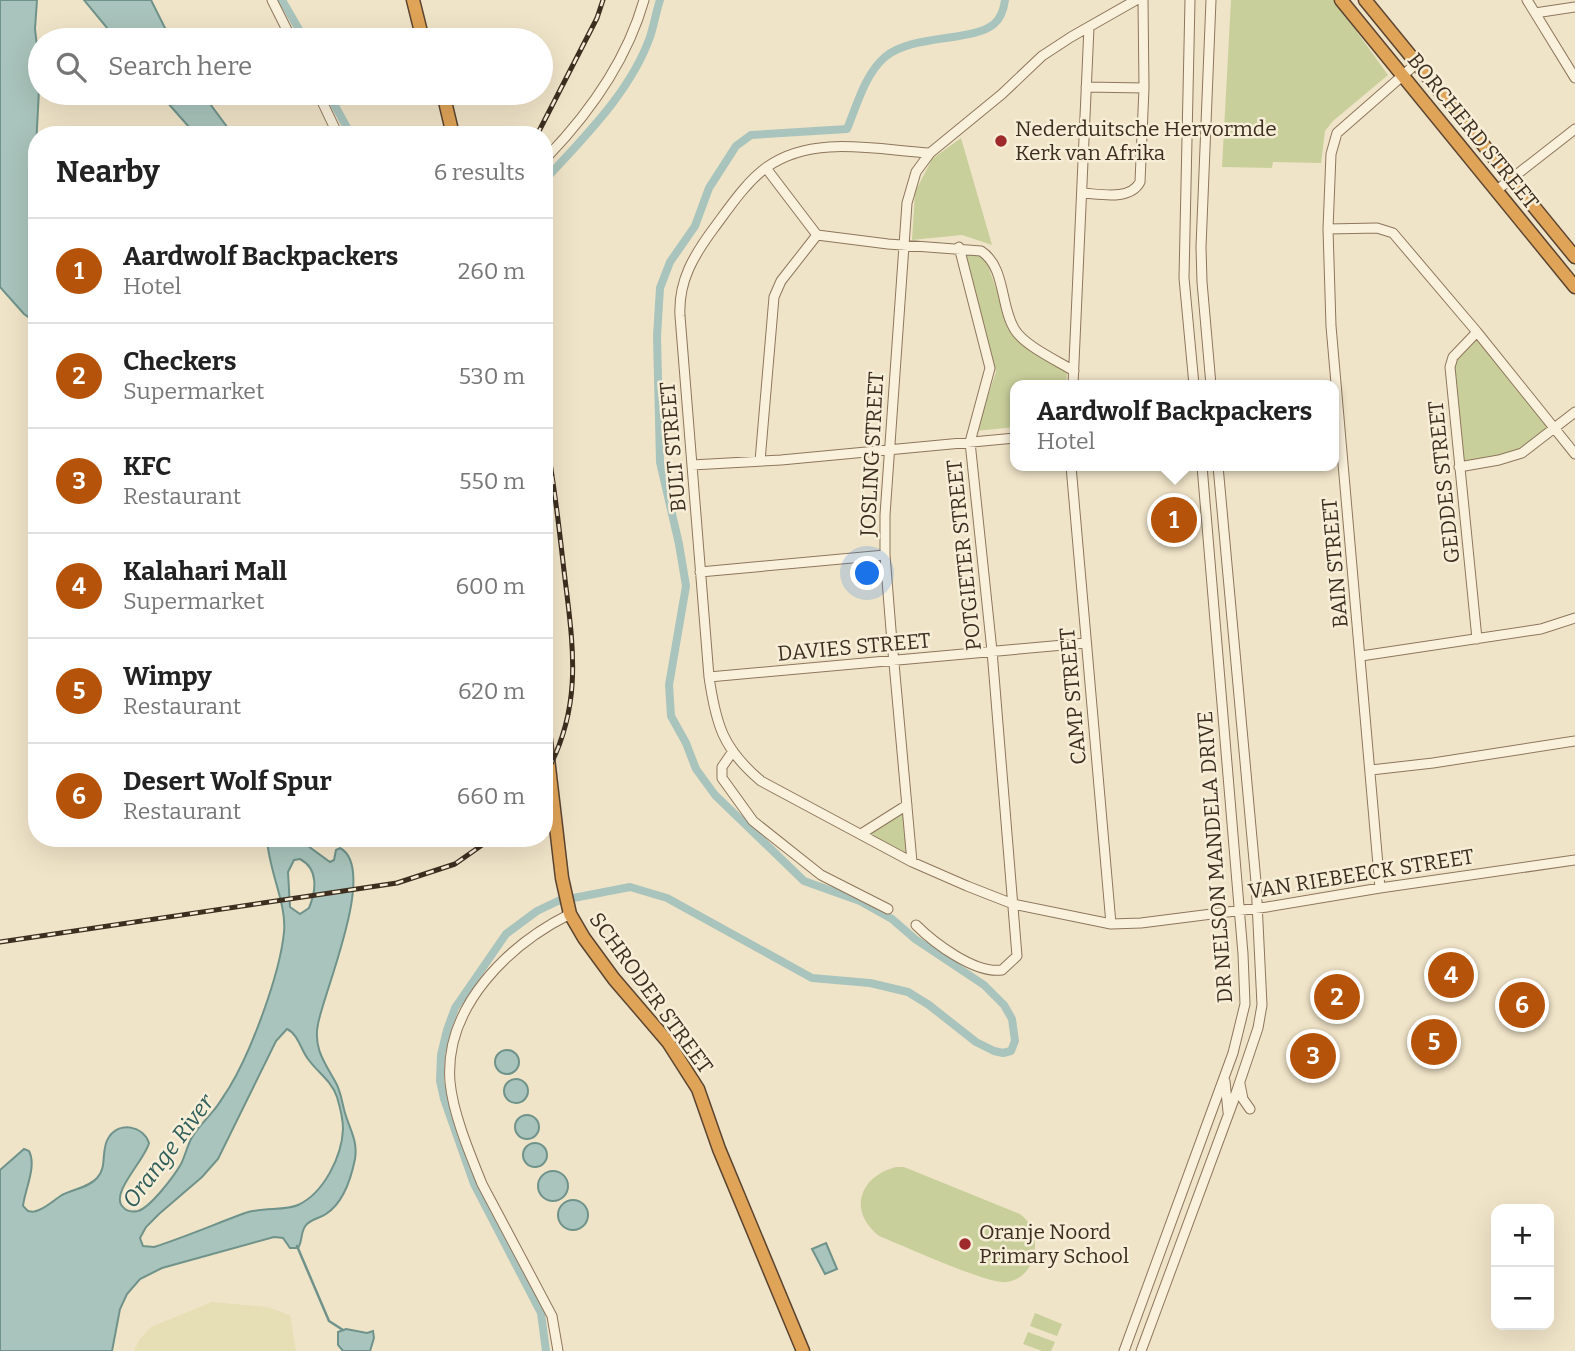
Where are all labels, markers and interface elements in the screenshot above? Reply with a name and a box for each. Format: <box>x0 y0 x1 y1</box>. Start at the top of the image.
search box <box>28 28 553 105</box>
icon: search <box>52 48 90 86</box>
street label: BORCHERD STREET <box>1402 48 1544 214</box>
text: Search here <box>108 51 252 82</box>
place label: Nederduitsche Hervormde Kerk van Afrika <box>1015 116 1277 166</box>
marker: Nederduitsche Hervormde Kerk van Afrika <box>993 133 1009 149</box>
text: Nearby <box>56 154 160 190</box>
text: 6 results <box>434 158 525 186</box>
text: Aardwolf Backpackers <box>123 241 398 272</box>
text: 1 <box>74 257 84 285</box>
text: 260 m <box>458 257 525 285</box>
text: Hotel <box>123 272 181 300</box>
text: Checkers <box>123 346 237 377</box>
text: 2 <box>73 362 85 390</box>
text: 530 m <box>459 362 525 390</box>
street label: JOSLING STREET <box>855 371 889 538</box>
text: Supermarket <box>123 377 264 405</box>
popup <box>1010 380 1339 471</box>
street label: BULT STREET <box>654 381 692 513</box>
text: Aardwolf Backpackers <box>1037 396 1312 427</box>
street label: GEDDES STREET <box>1423 399 1465 565</box>
text: Hotel <box>1037 427 1095 455</box>
text: KFC <box>123 451 172 482</box>
street label: POTGIETER STREET <box>941 458 987 652</box>
text: 3 <box>72 467 86 495</box>
text: 550 m <box>459 467 525 495</box>
text: Restaurant <box>123 482 241 510</box>
pin: 1 <box>1151 494 1197 546</box>
street label: BAIN STREET <box>1316 497 1354 629</box>
text: Kalahari Mall <box>123 556 287 587</box>
your location <box>850 556 884 590</box>
text: 4 <box>72 572 86 600</box>
text: 600 m <box>455 572 525 600</box>
text: Supermarket <box>123 587 264 615</box>
street label: CAMP STREET <box>1054 626 1092 766</box>
street label: DAVIES STREET <box>776 627 932 667</box>
text: Wimpy <box>123 661 212 692</box>
text: 5 <box>73 677 85 705</box>
text: 620 m <box>458 677 525 705</box>
text: Restaurant <box>123 692 241 720</box>
street label: DR NELSON MANDELA DRIVE <box>1192 710 1238 1004</box>
text: Desert Wolf Spur <box>123 766 332 797</box>
text: 6 <box>72 782 86 810</box>
text: 660 m <box>457 782 525 810</box>
text: Restaurant <box>123 797 241 825</box>
street label: VAN RIEBEECK STREET <box>1246 843 1476 905</box>
street label: SCHRODER STREET <box>584 907 718 1079</box>
pin: 4 <box>1428 949 1474 1001</box>
pin: 2 <box>1314 971 1360 1023</box>
pin: 6 <box>1499 979 1545 1031</box>
pin: 5 <box>1411 1016 1457 1068</box>
pin: 3 <box>1290 1030 1336 1082</box>
water label: Orange River <box>116 1087 221 1213</box>
map controls <box>1491 1204 1554 1330</box>
button: + <box>1491 1204 1554 1267</box>
place label: Oranje Noord Primary School <box>979 1219 1129 1269</box>
marker: Oranje Noord Primary School <box>957 1236 973 1252</box>
button: − <box>1491 1267 1554 1330</box>

